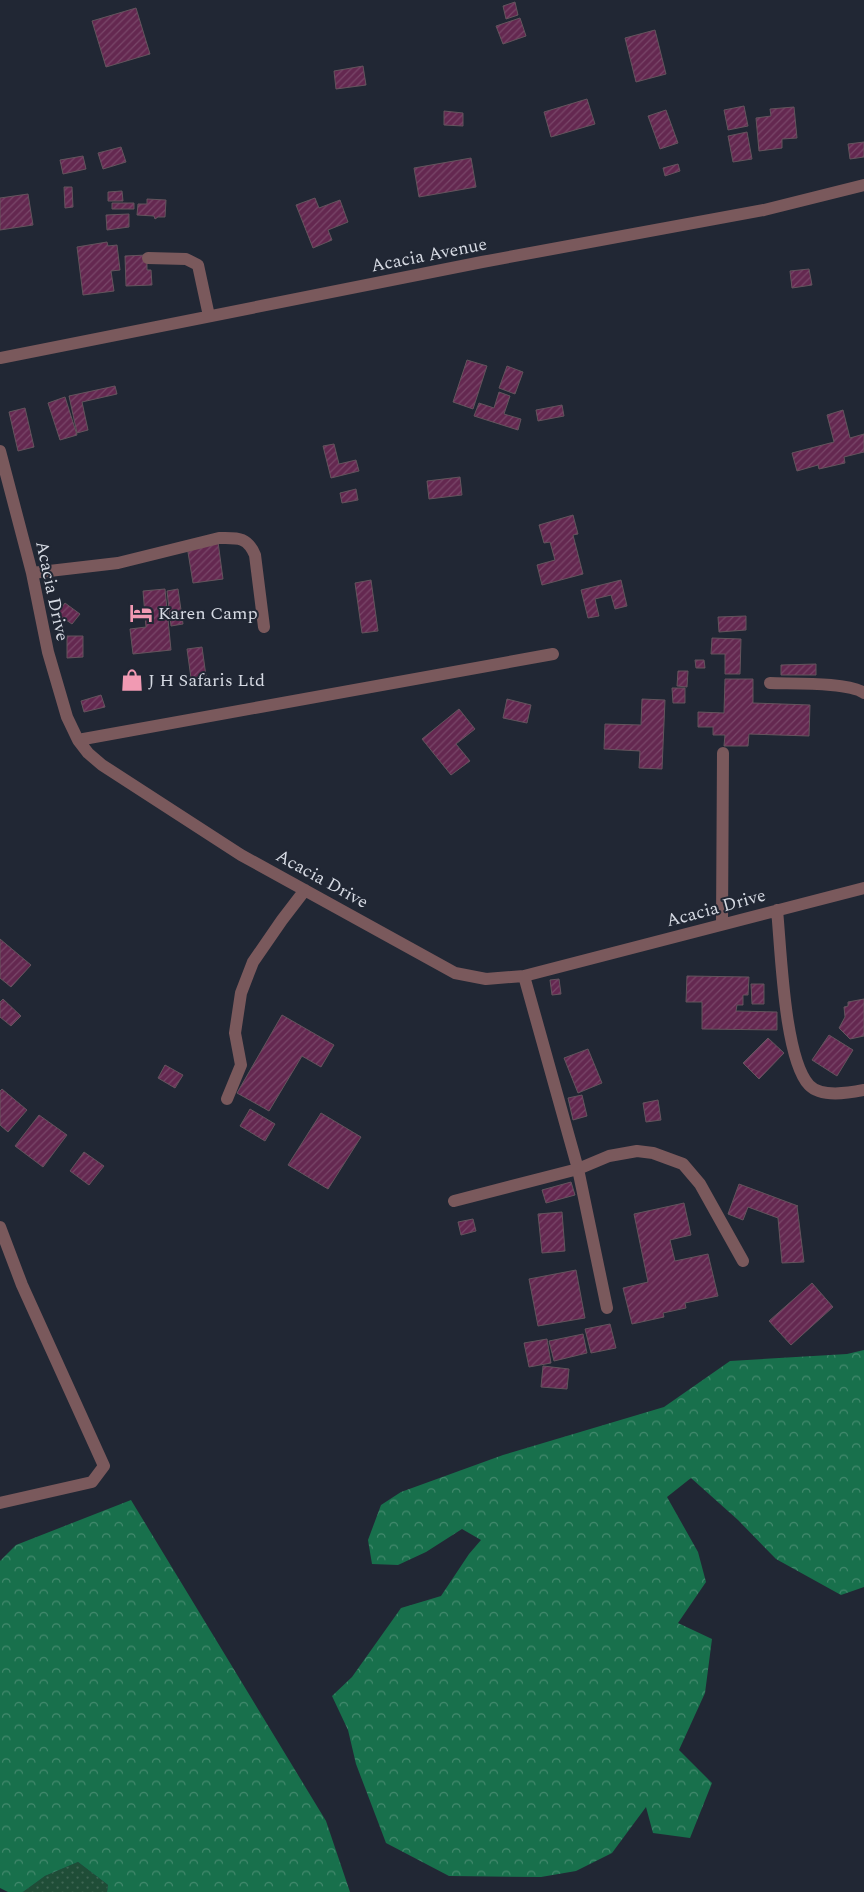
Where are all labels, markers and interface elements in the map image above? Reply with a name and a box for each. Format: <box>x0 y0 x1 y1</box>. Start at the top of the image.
street label: Acacia Avenue <box>369 231 489 279</box>
street label: Acacia Drive <box>28 538 76 644</box>
hotel icon: Karen Camp <box>128 600 154 626</box>
place label: Karen Camp <box>158 600 258 627</box>
shop icon: J H Safaris Ltd <box>119 667 145 693</box>
place label: J H Safaris Ltd <box>148 667 265 694</box>
street label: Acacia Drive <box>271 842 373 916</box>
street label: Acacia Drive <box>663 882 769 934</box>

